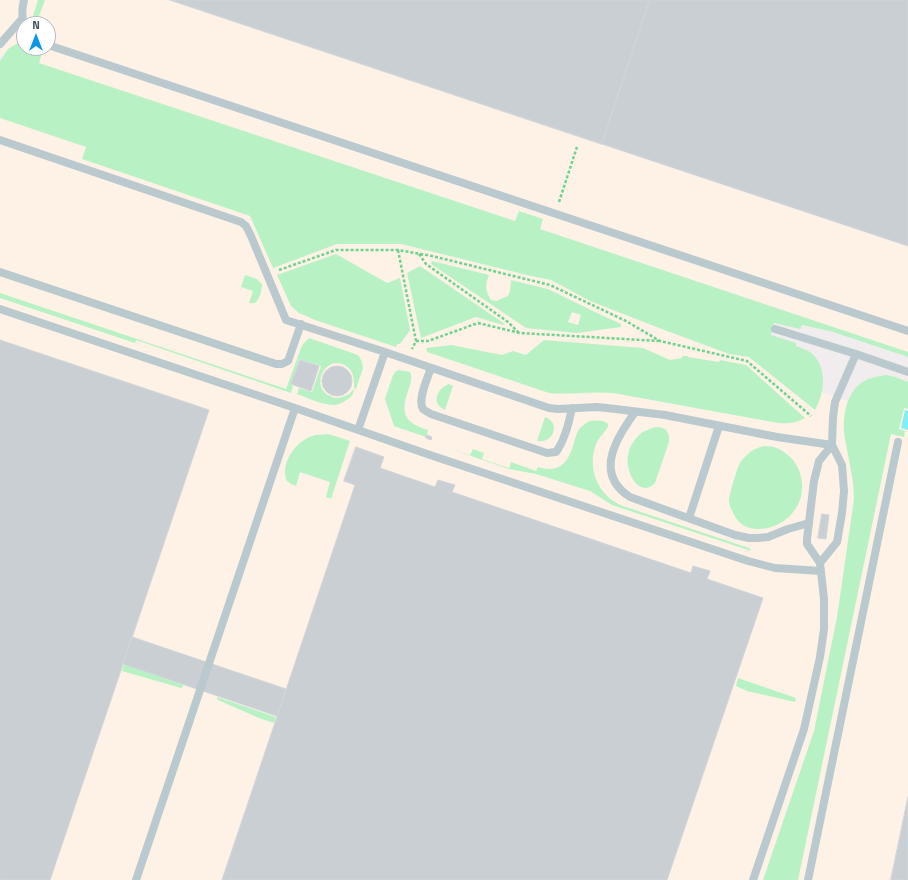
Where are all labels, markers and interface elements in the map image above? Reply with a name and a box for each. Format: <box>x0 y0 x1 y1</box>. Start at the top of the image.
north arrow <box>16 16 56 56</box>
text: N <box>32 17 40 33</box>

